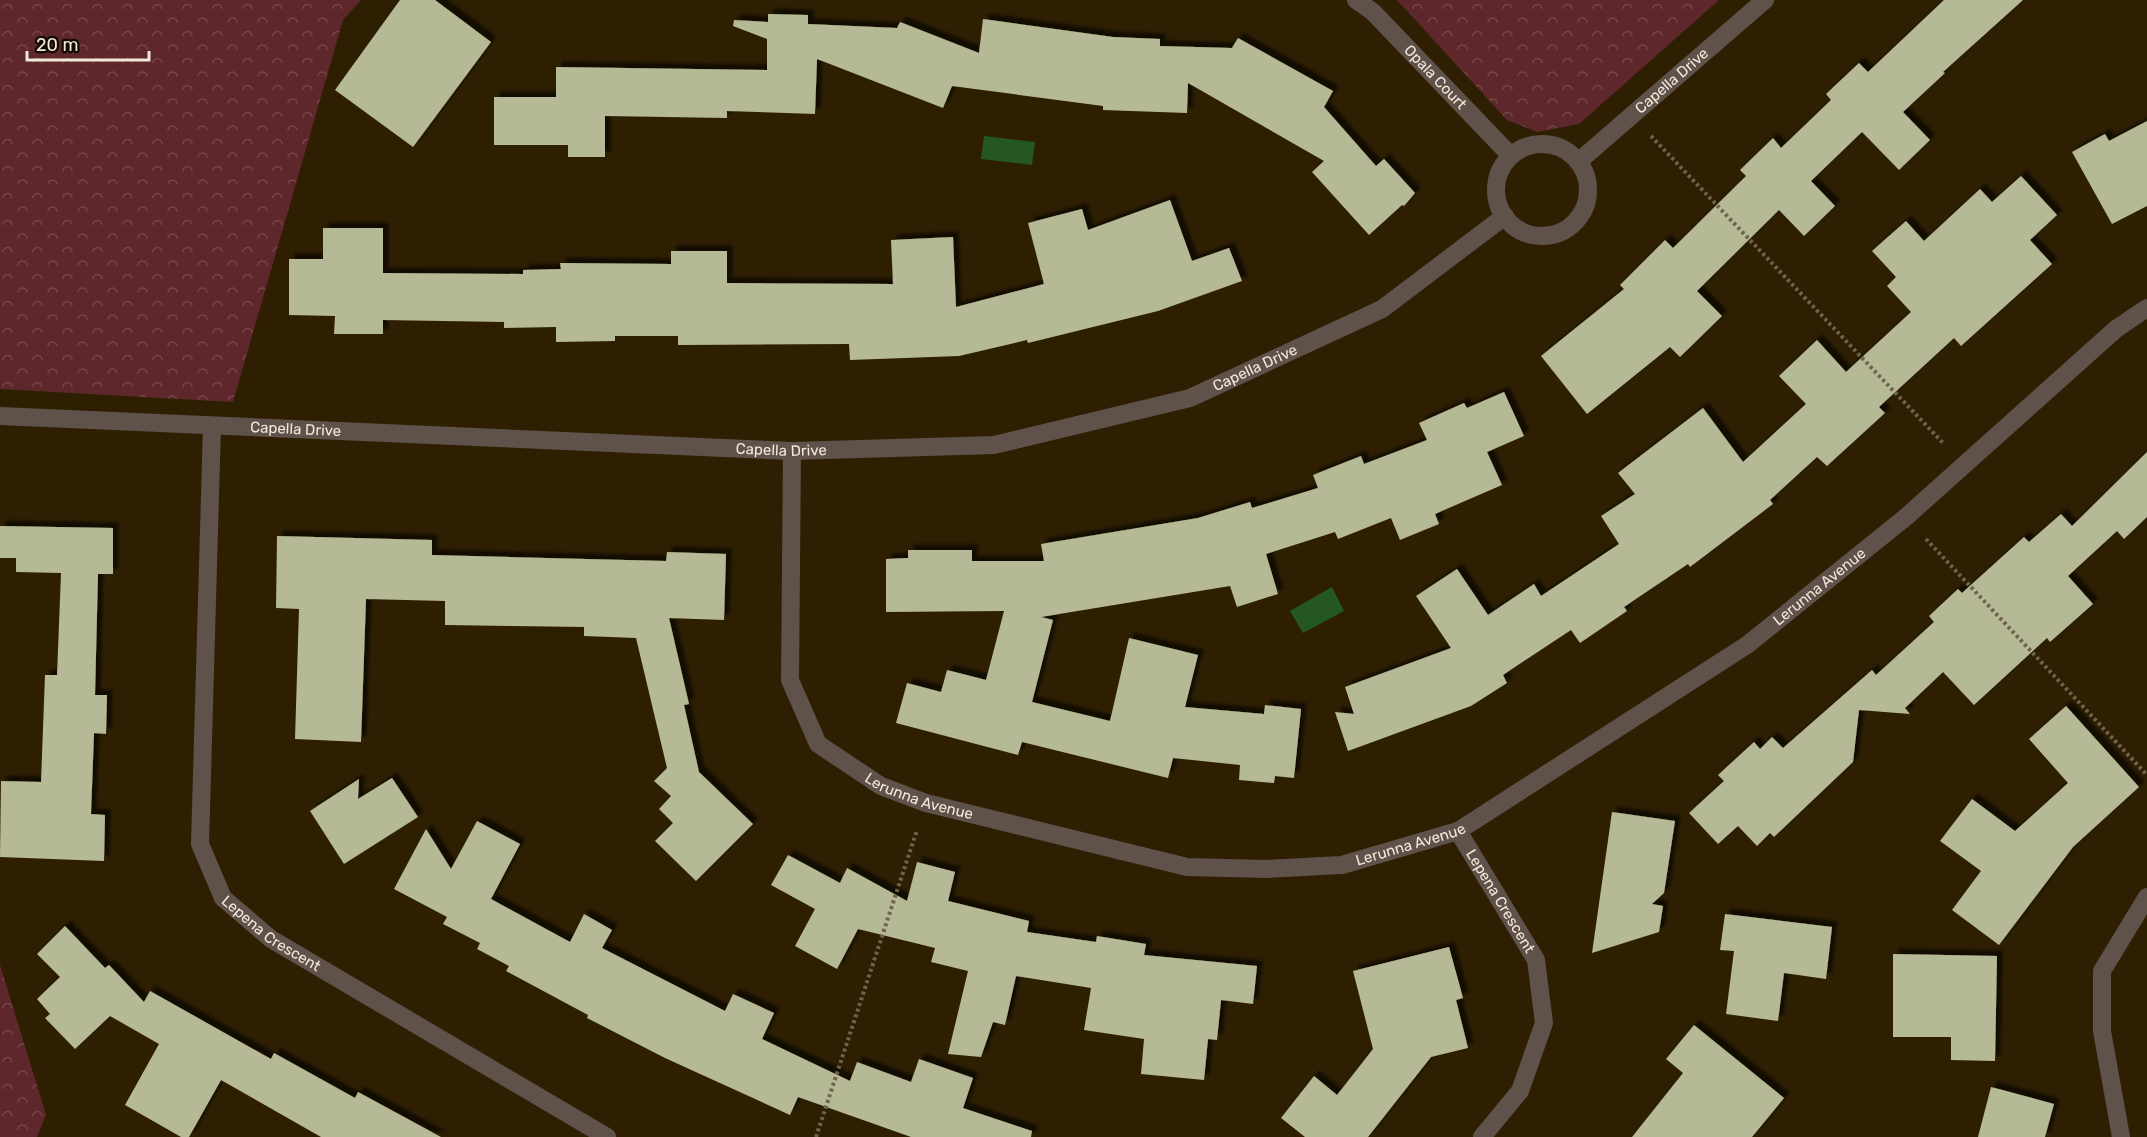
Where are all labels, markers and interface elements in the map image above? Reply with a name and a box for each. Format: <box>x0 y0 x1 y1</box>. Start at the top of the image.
scale bar <box>27 24 148 62</box>
text: 20 m <box>36 34 78 56</box>
street label: Opala Court <box>1400 41 1470 113</box>
street label: Capella Drive <box>1631 44 1712 117</box>
street label: Capella Drive <box>1210 341 1300 395</box>
street label: Capella Drive <box>250 418 342 440</box>
street label: Capella Drive <box>735 440 827 460</box>
street label: Lerunna Avenue <box>1769 544 1869 629</box>
street label: Lerunna Avenue <box>861 769 975 823</box>
street label: Lerunna Avenue <box>1353 819 1469 870</box>
street label: Lepena Crescent <box>1462 846 1539 957</box>
street label: Lepena Crescent <box>218 892 324 975</box>

